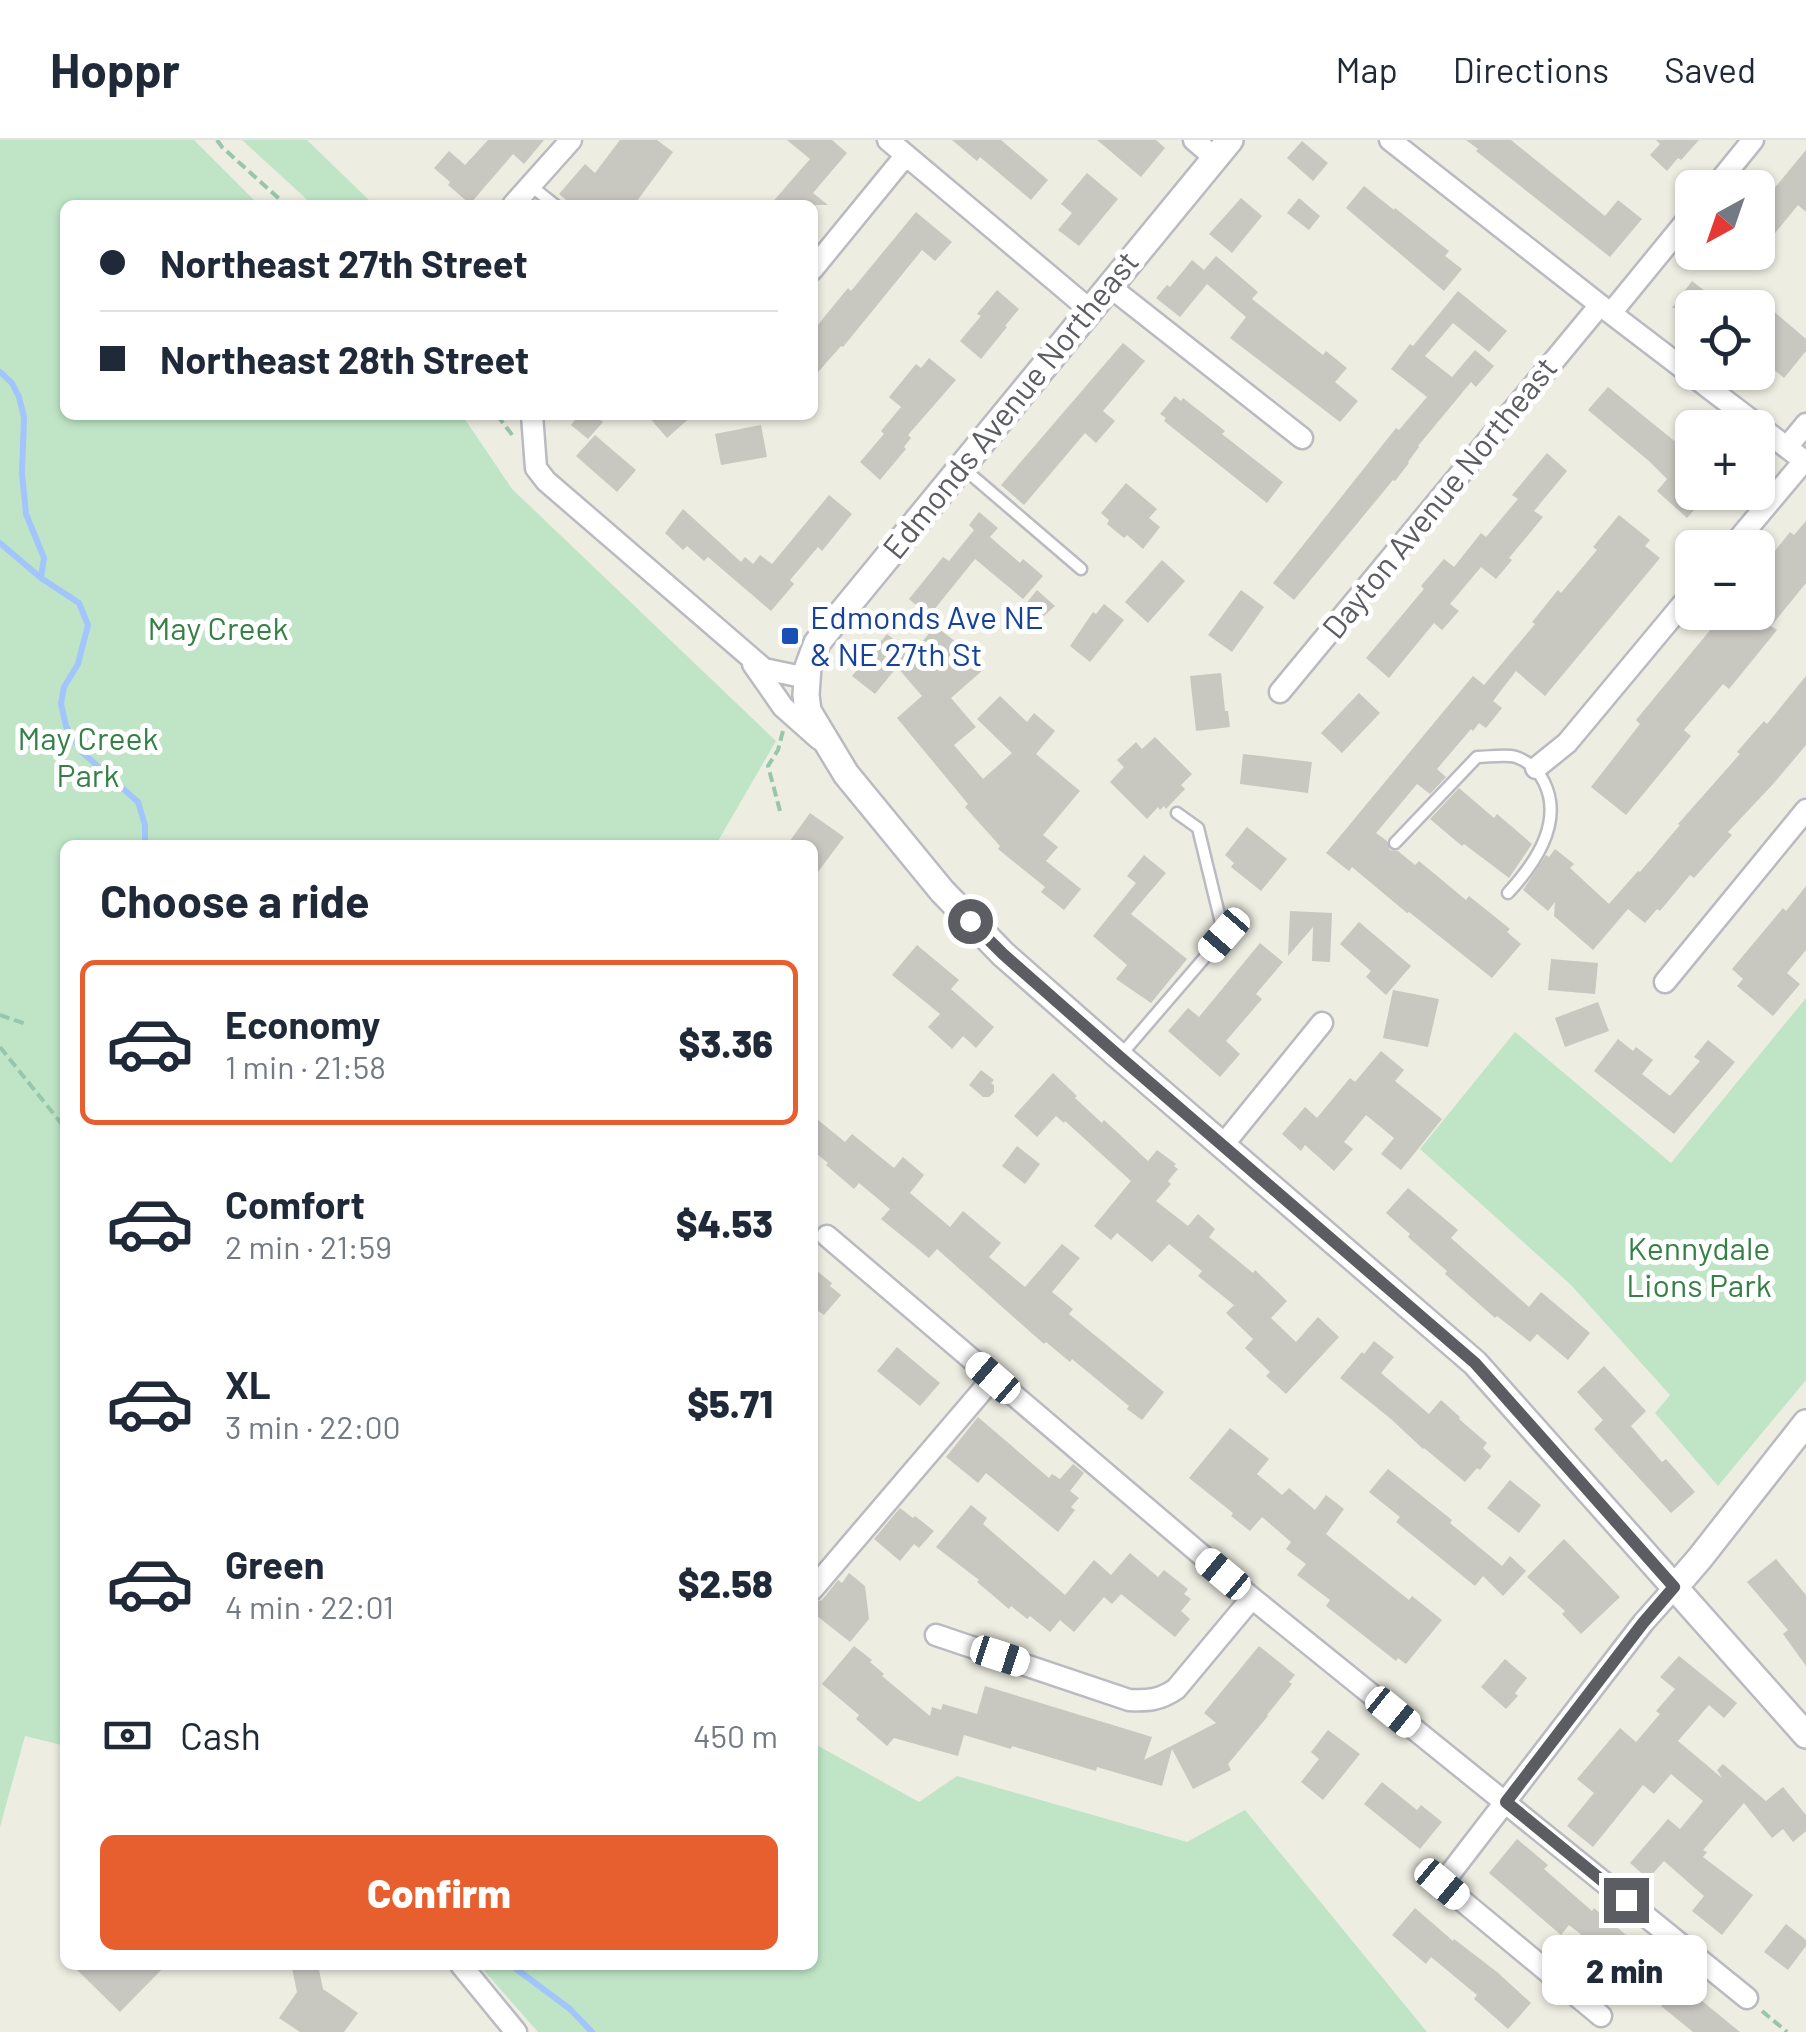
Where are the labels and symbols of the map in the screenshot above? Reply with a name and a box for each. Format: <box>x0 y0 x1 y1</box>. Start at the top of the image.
north arrow <box>1675 170 1775 270</box>
street label: Edmonds Avenue Northeast <box>874 242 1145 565</box>
street label: Dayton Avenue Northeast <box>1313 348 1564 645</box>
place label: Edmonds Ave NE & NE 27th St <box>810 597 1044 672</box>
park label: May Creek <box>147 608 289 646</box>
marker: Edmonds Ave NE & NE 27th St <box>779 625 801 647</box>
park label: May Creek Park <box>17 718 159 793</box>
route start <box>948 899 993 944</box>
car <box>1193 903 1255 967</box>
park label: Kennydale Lions Park <box>1626 1228 1772 1303</box>
car <box>961 1347 1025 1409</box>
car <box>1190 1543 1256 1605</box>
car <box>967 1632 1033 1680</box>
car <box>1360 1681 1426 1743</box>
car <box>1409 1853 1475 1915</box>
route end <box>1604 1878 1649 1923</box>
callout: 2 min <box>1544 1935 1708 2005</box>

